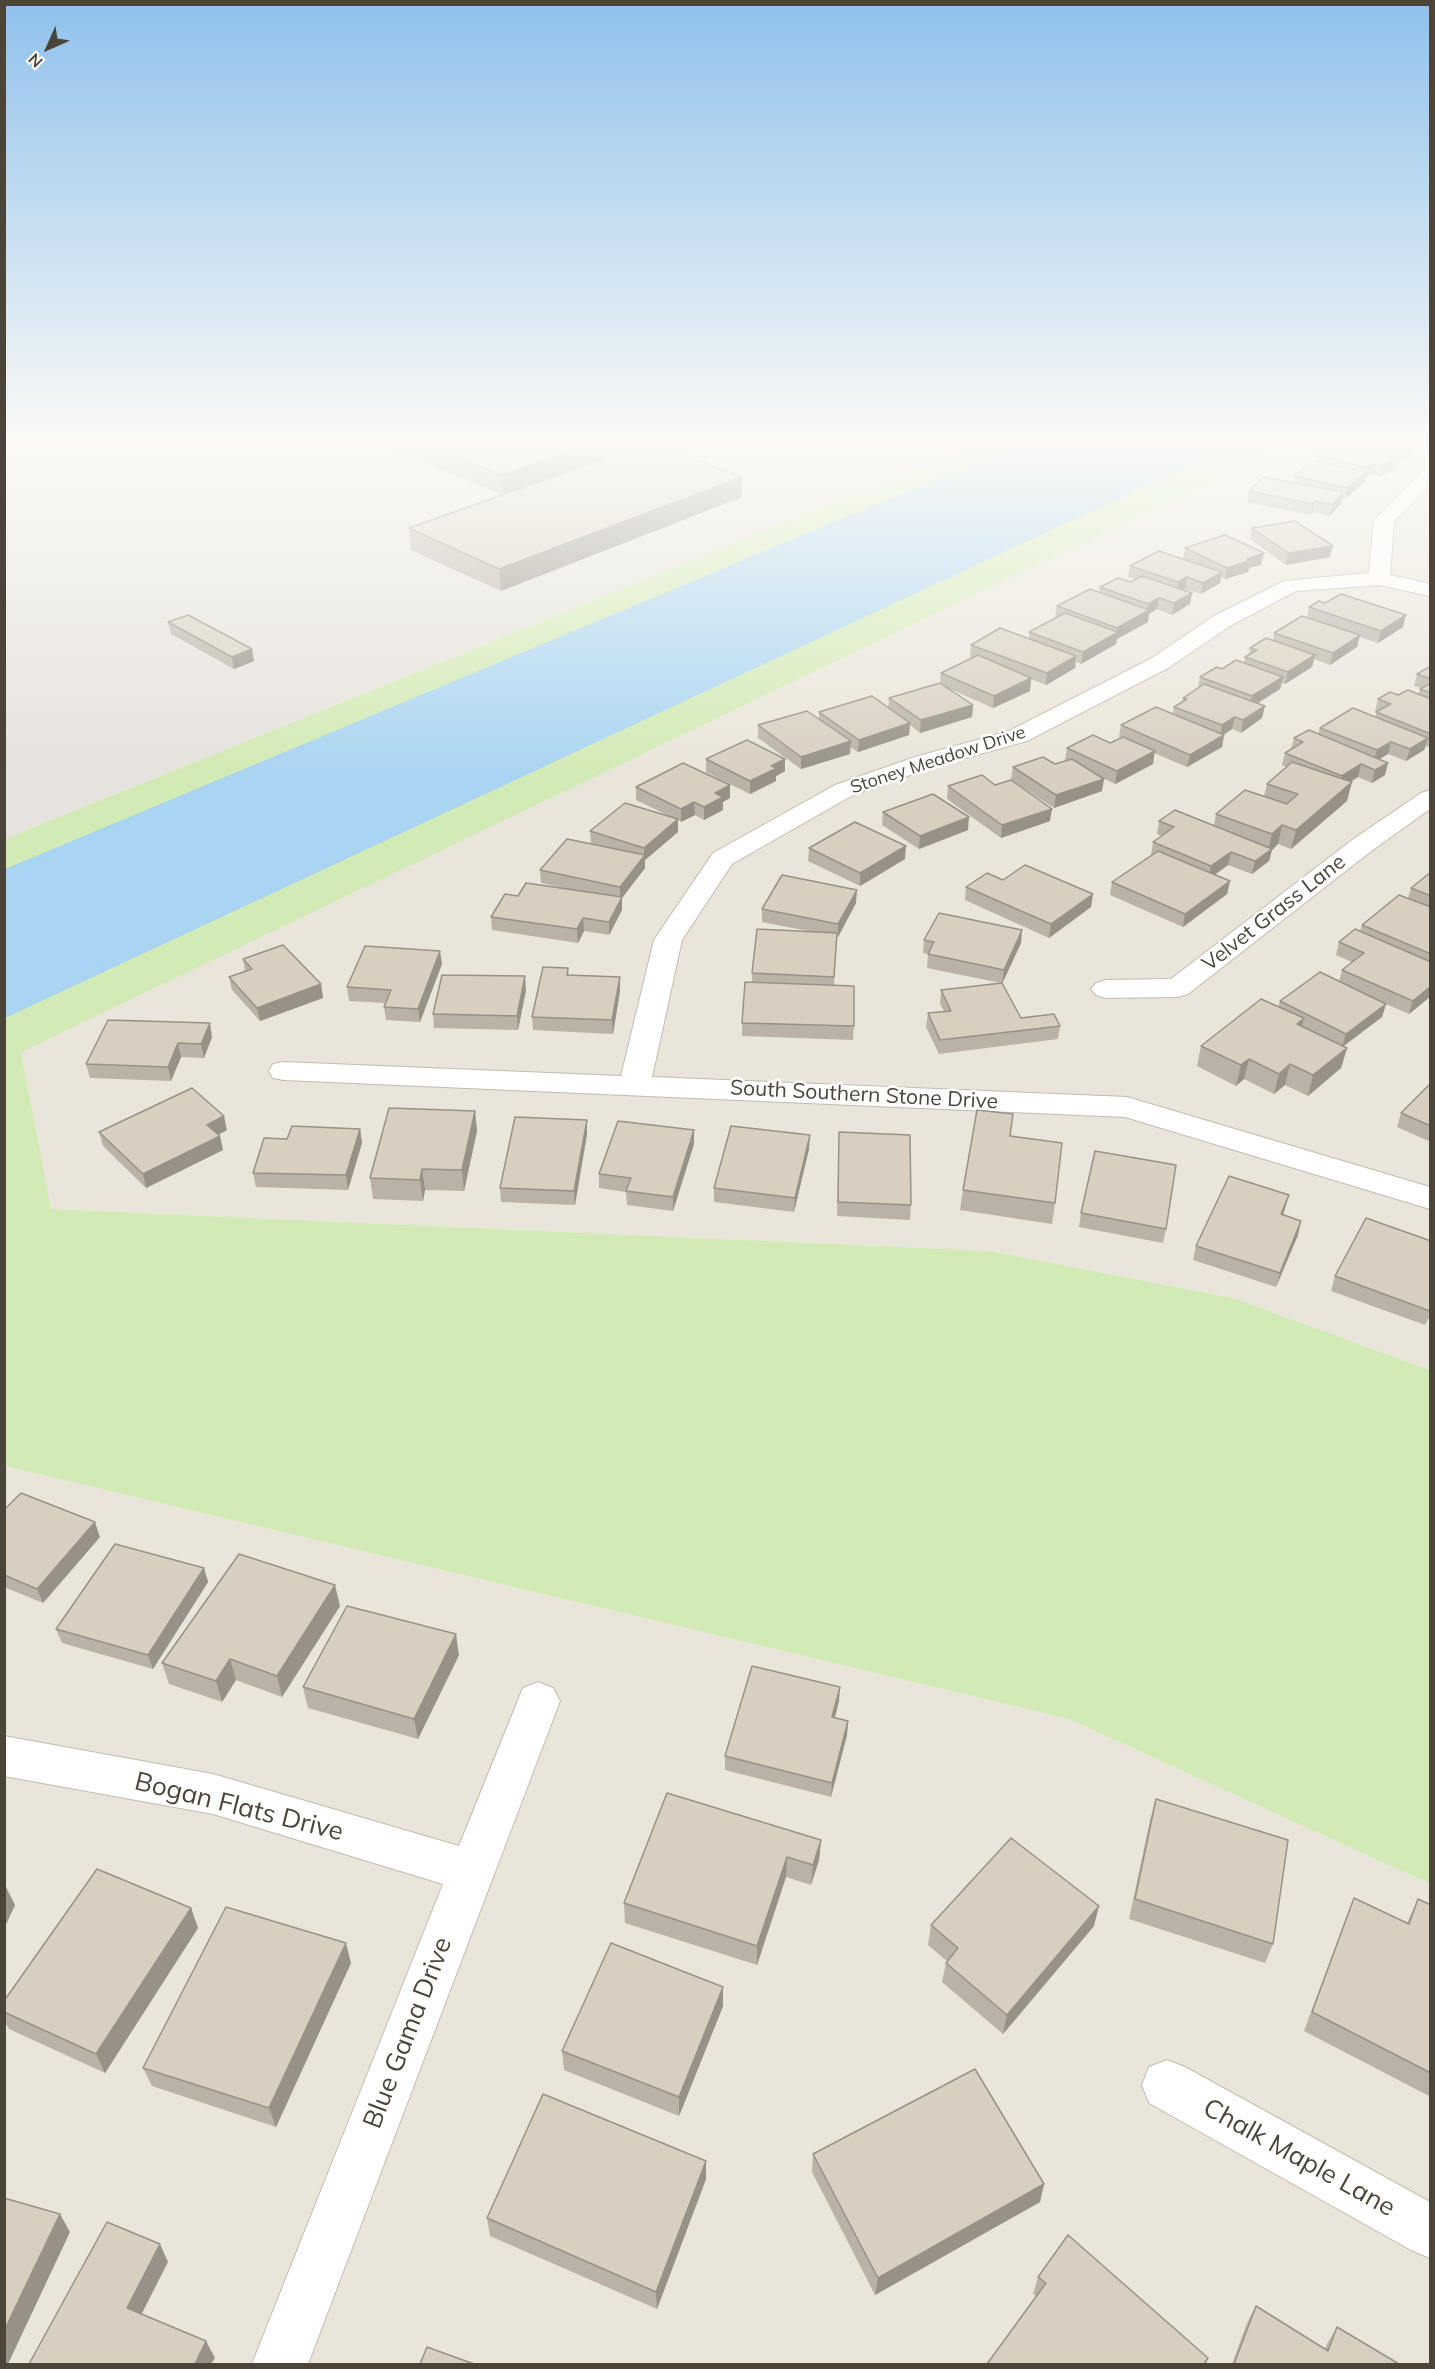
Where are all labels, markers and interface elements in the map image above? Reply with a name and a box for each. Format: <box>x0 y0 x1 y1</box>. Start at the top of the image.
north arrow <box>18 18 78 78</box>
text: N <box>24 49 47 72</box>
street label: Stoney Meadow Drive <box>848 721 1028 799</box>
street label: Velvet Grass Lane <box>1197 849 1351 977</box>
street label: South Southern Stone Drive <box>729 1075 999 1115</box>
street label: Bogan Flats Drive <box>131 1766 347 1848</box>
street label: Blue Gama Drive <box>357 1933 459 2133</box>
street label: Chalk Maple Lane <box>1198 2092 1400 2224</box>

